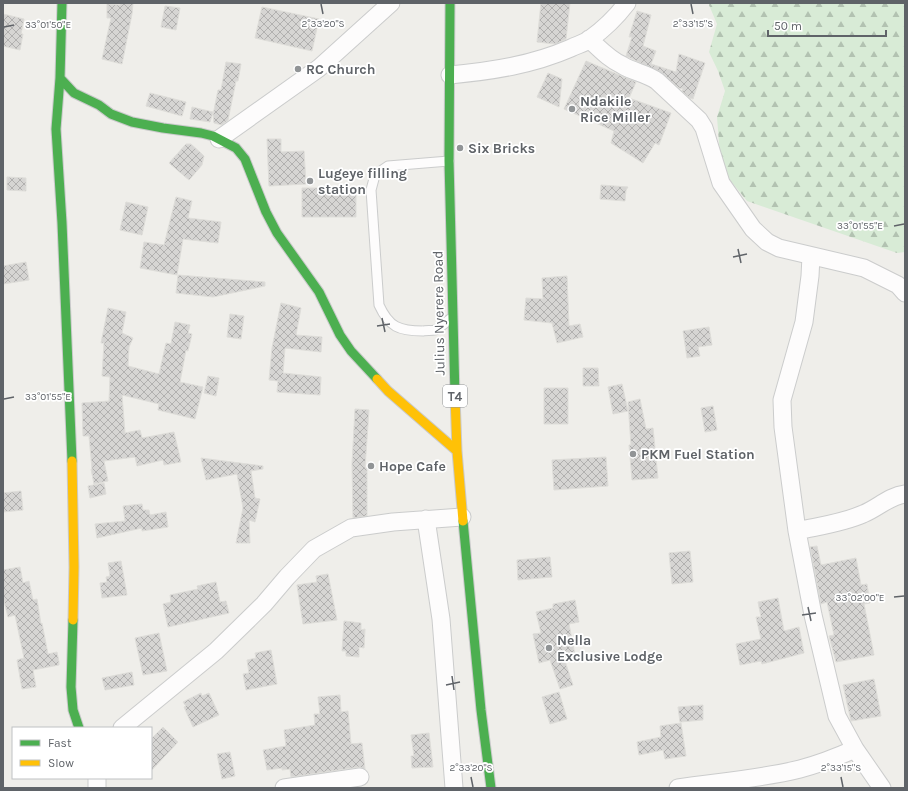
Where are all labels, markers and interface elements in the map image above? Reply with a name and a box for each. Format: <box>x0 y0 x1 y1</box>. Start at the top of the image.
scale bar <box>768 12 886 38</box>
text: 2°33'20"S <box>301 18 345 30</box>
text: 2°33'15"S <box>673 18 713 30</box>
text: 33°01'50"E <box>25 19 71 31</box>
text: 50 m <box>774 19 802 33</box>
place label: RC Church <box>306 61 375 78</box>
marker: RC Church <box>293 64 303 74</box>
place label: Ndakile Rice Miller <box>580 93 651 126</box>
marker: Ndakile Rice Miller <box>567 104 577 114</box>
place label: Six Bricks <box>468 140 535 157</box>
marker: Six Bricks <box>455 143 465 153</box>
place label: Lugeye filling station <box>318 165 407 198</box>
marker: Lugeye filling station <box>305 176 315 186</box>
text: 33°01'55"E <box>837 220 883 232</box>
street label: Julius Nyerere Road <box>429 251 449 375</box>
road number: T4 <box>443 385 467 407</box>
text: 33°01'55"E <box>25 391 71 403</box>
place label: PKM Fuel Station <box>641 446 755 463</box>
marker: PKM Fuel Station <box>628 449 638 459</box>
place label: Hope Cafe <box>379 458 446 475</box>
marker: Hope Cafe <box>366 461 376 471</box>
text: 33°02'00"E <box>836 592 884 604</box>
place label: Nella Exclusive Lodge <box>557 632 663 665</box>
marker: Nella Exclusive Lodge <box>544 643 554 653</box>
legend <box>12 727 152 779</box>
text: Fast <box>48 736 72 750</box>
text: Slow <box>48 756 74 770</box>
text: 2°33'20"S <box>449 762 493 774</box>
text: 2°33'15"S <box>821 762 861 774</box>

